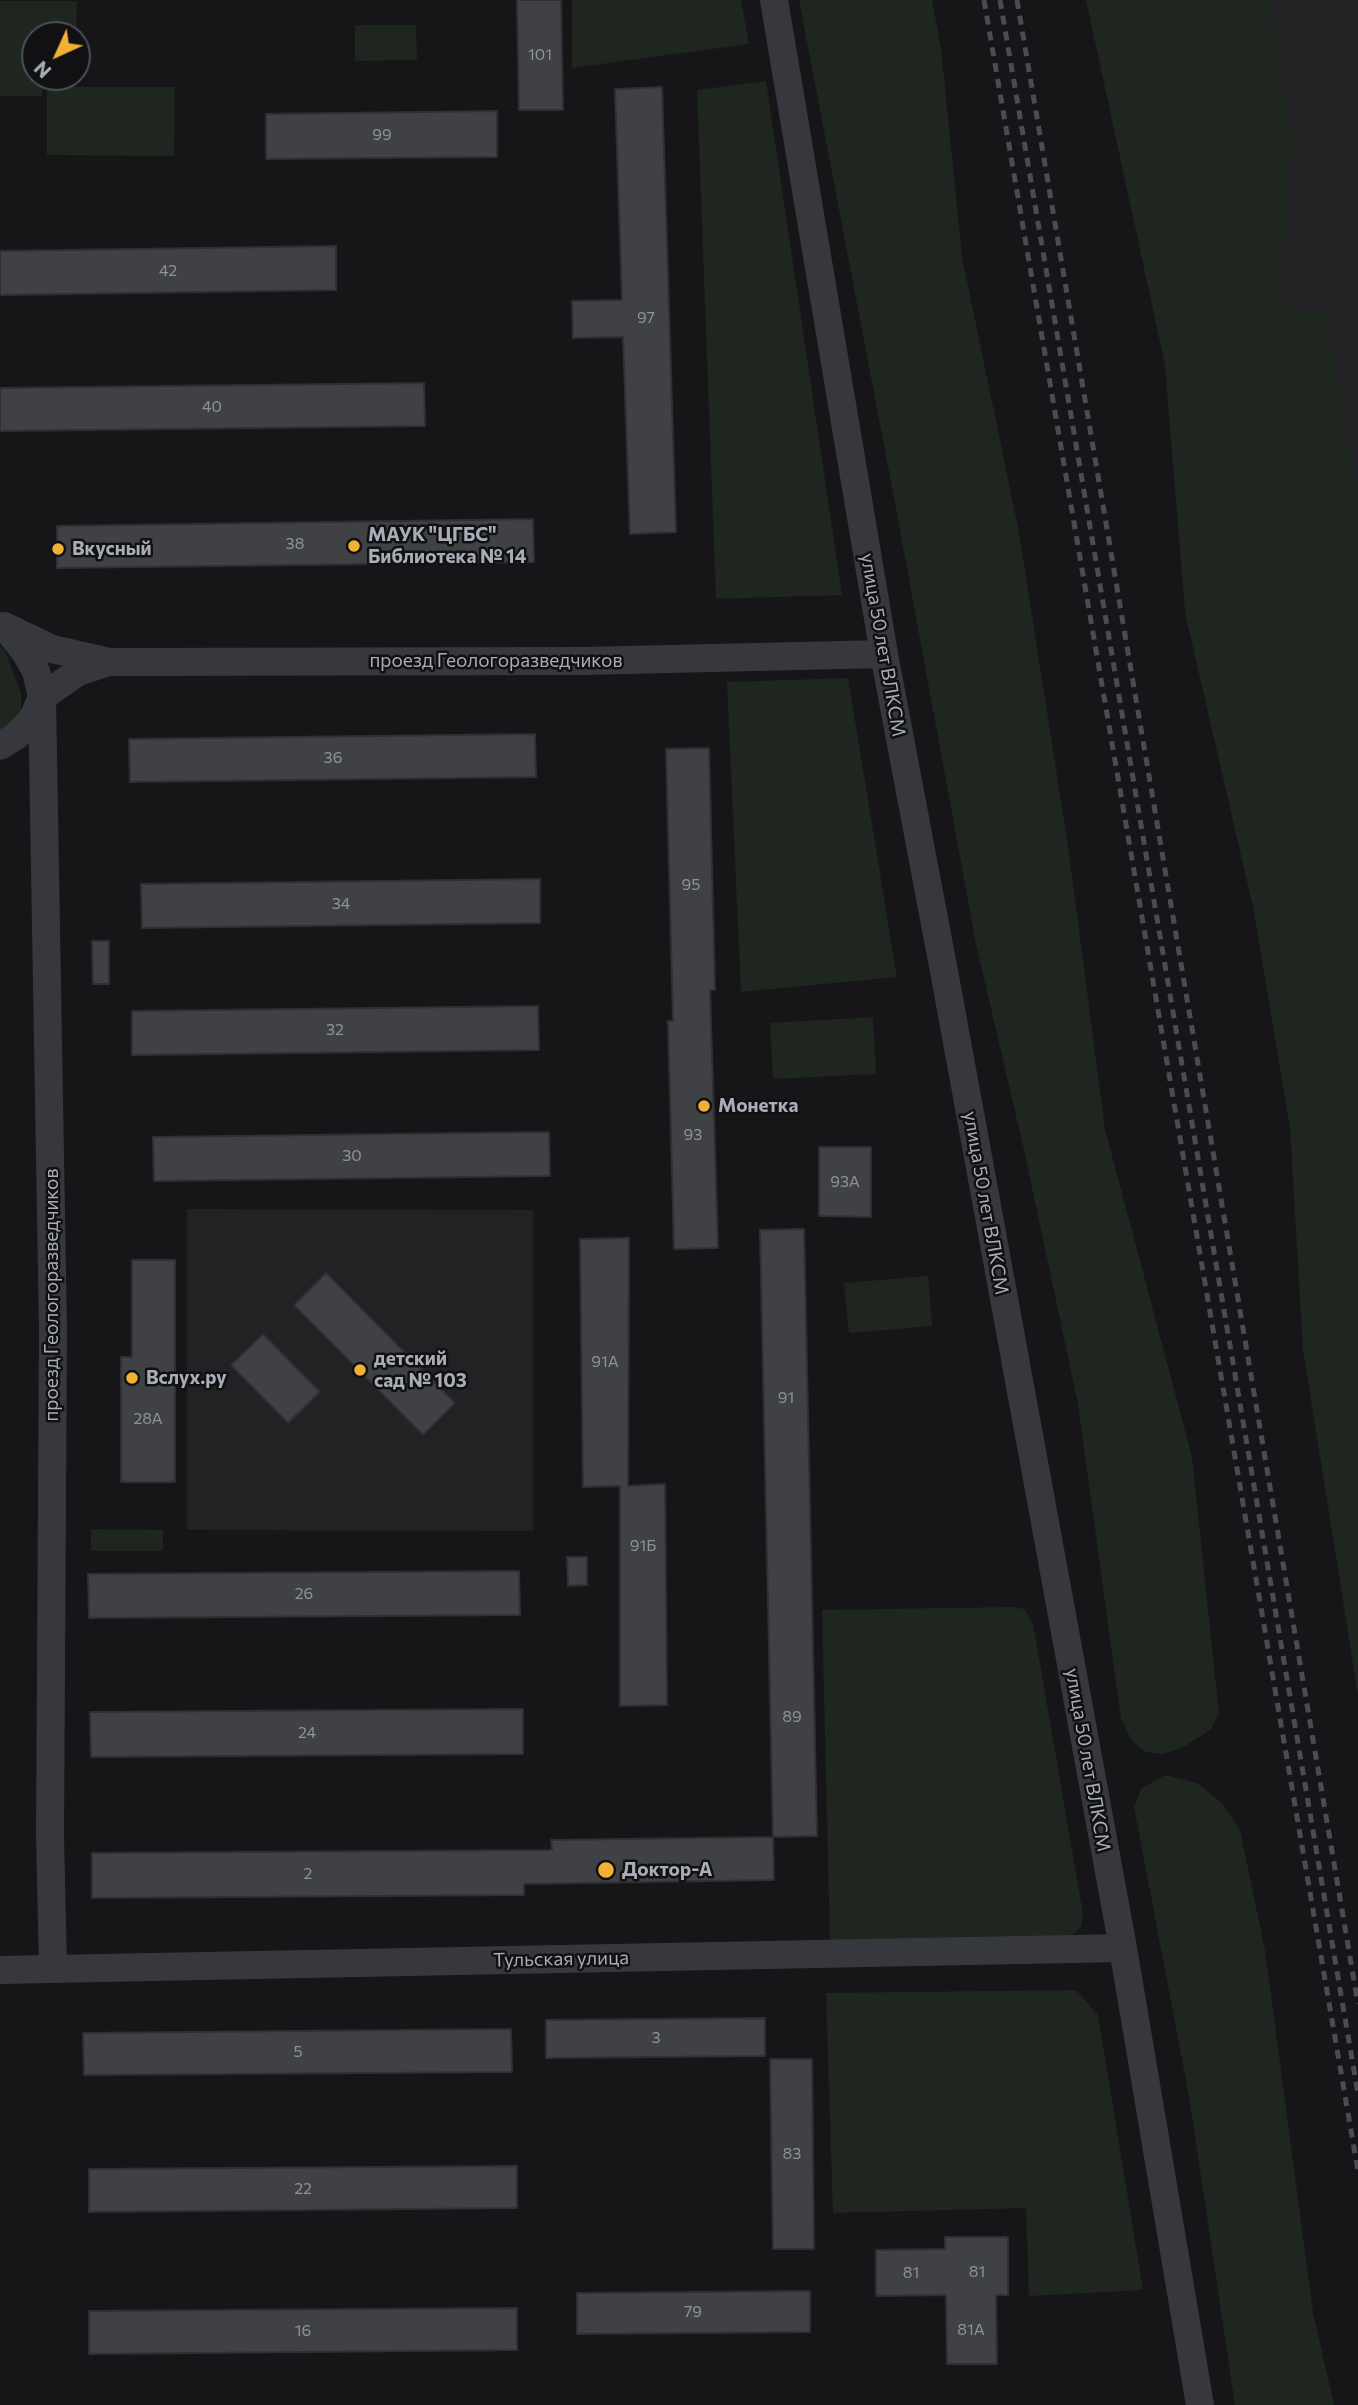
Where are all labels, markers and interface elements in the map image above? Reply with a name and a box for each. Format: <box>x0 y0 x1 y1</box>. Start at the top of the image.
north arrow <box>21 21 91 91</box>
house number: 101 <box>528 45 552 65</box>
text: N <box>29 57 55 83</box>
house number: 99 <box>372 125 392 145</box>
house number: 42 <box>159 261 177 281</box>
house number: 97 <box>637 308 655 328</box>
house number: 40 <box>202 397 222 417</box>
place label: МАУК "ЦГБС" Библиотека № 14 <box>368 524 526 568</box>
house number: 38 <box>286 534 304 554</box>
place label: Вкусный <box>72 538 152 560</box>
marker: МАУК "ЦГБС" Библиотека № 14 <box>346 538 362 554</box>
marker: Вкусный <box>50 541 66 557</box>
street label: улица 50 лет ВЛКСМ <box>856 551 910 739</box>
street label: проезд Геологоразведчиков <box>369 650 623 672</box>
house number: 36 <box>324 748 342 768</box>
house number: 95 <box>682 875 700 895</box>
house number: 34 <box>332 894 350 914</box>
house number: 32 <box>326 1020 344 1040</box>
place label: Монетка <box>718 1095 798 1117</box>
marker: Монетка <box>696 1098 712 1114</box>
street label: улица 50 лет ВЛКСМ <box>959 1109 1013 1297</box>
house number: 93 <box>684 1125 702 1145</box>
house number: 30 <box>342 1146 362 1166</box>
street label: проезд Геологоразведчиков <box>41 1168 63 1422</box>
house number: 93А <box>830 1172 860 1192</box>
place label: детский сад № 103 <box>374 1348 467 1392</box>
house number: 91А <box>591 1352 619 1372</box>
marker: детский сад № 103 <box>352 1362 368 1378</box>
place label: Вслух.ру <box>146 1367 227 1389</box>
marker: Вслух.ру <box>124 1370 140 1386</box>
house number: 91 <box>778 1388 794 1408</box>
house number: 28А <box>133 1409 163 1429</box>
house number: 91Б <box>630 1536 656 1556</box>
house number: 26 <box>295 1584 313 1604</box>
street label: улица 50 лет ВЛКСМ <box>1061 1666 1115 1854</box>
house number: 89 <box>782 1707 802 1727</box>
house number: 24 <box>298 1723 316 1743</box>
place label: Доктор-А <box>622 1859 712 1881</box>
marker: Доктор-А <box>596 1860 616 1880</box>
house number: 2 <box>304 1864 312 1884</box>
street label: Тульская улица <box>493 1946 629 1972</box>
house number: 3 <box>651 2028 661 2048</box>
house number: 5 <box>293 2042 303 2062</box>
house number: 83 <box>783 2144 801 2164</box>
house number: 22 <box>294 2179 312 2199</box>
house number: 81 <box>969 2262 985 2282</box>
house number: 81 <box>903 2263 919 2283</box>
house number: 79 <box>684 2302 702 2322</box>
house number: 81А <box>957 2320 985 2340</box>
house number: 16 <box>295 2321 311 2341</box>

